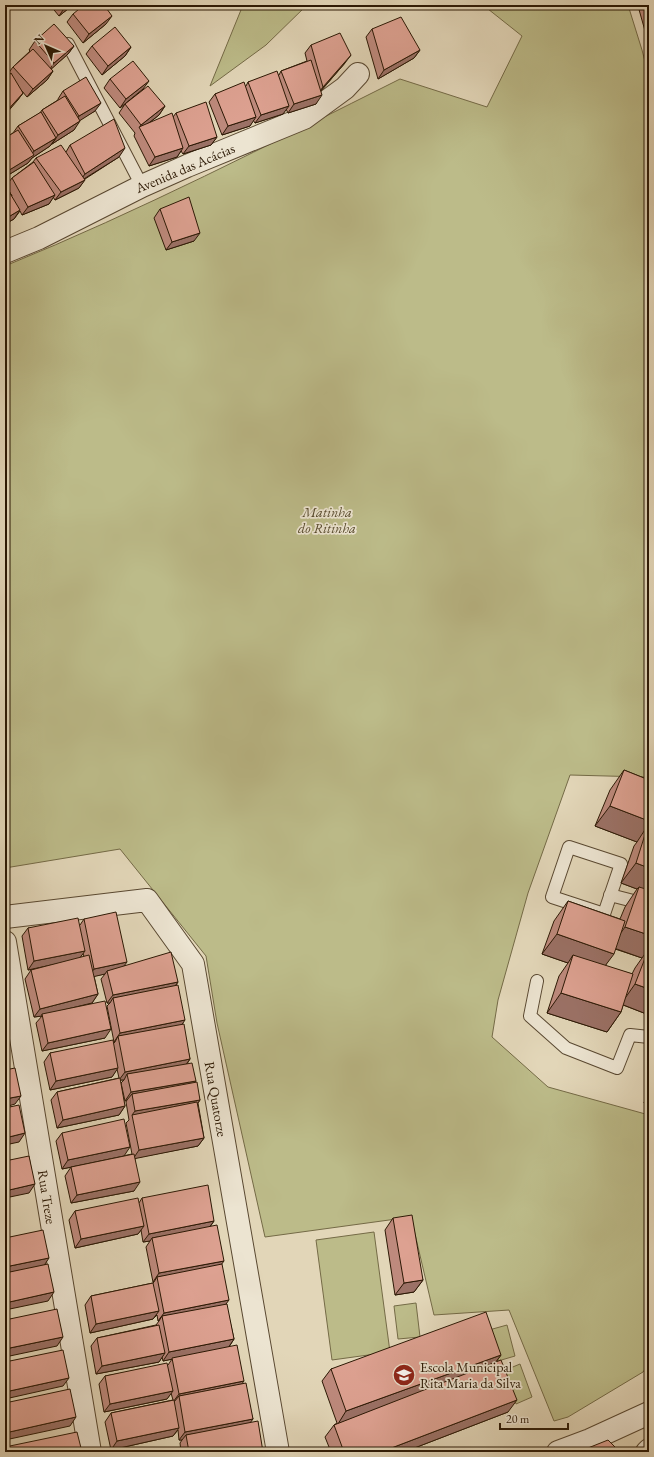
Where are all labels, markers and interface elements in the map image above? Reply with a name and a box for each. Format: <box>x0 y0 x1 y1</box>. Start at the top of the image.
north arrow <box>26 26 66 66</box>
text: N <box>31 31 47 47</box>
street label: Avenida das Acácias <box>132 139 238 197</box>
park label: Matinha do Ritinha <box>298 503 356 537</box>
street label: Rua Quatorze <box>201 1060 232 1139</box>
street label: Rua Treze <box>34 1169 60 1226</box>
place label: Escola Municipal Rita Maria da Silva <box>420 1358 521 1392</box>
school or university icon: Escola Municipal Rita Maria da Silva <box>391 1362 417 1388</box>
scale bar <box>500 1405 568 1431</box>
text: 20 m <box>506 1411 530 1427</box>

